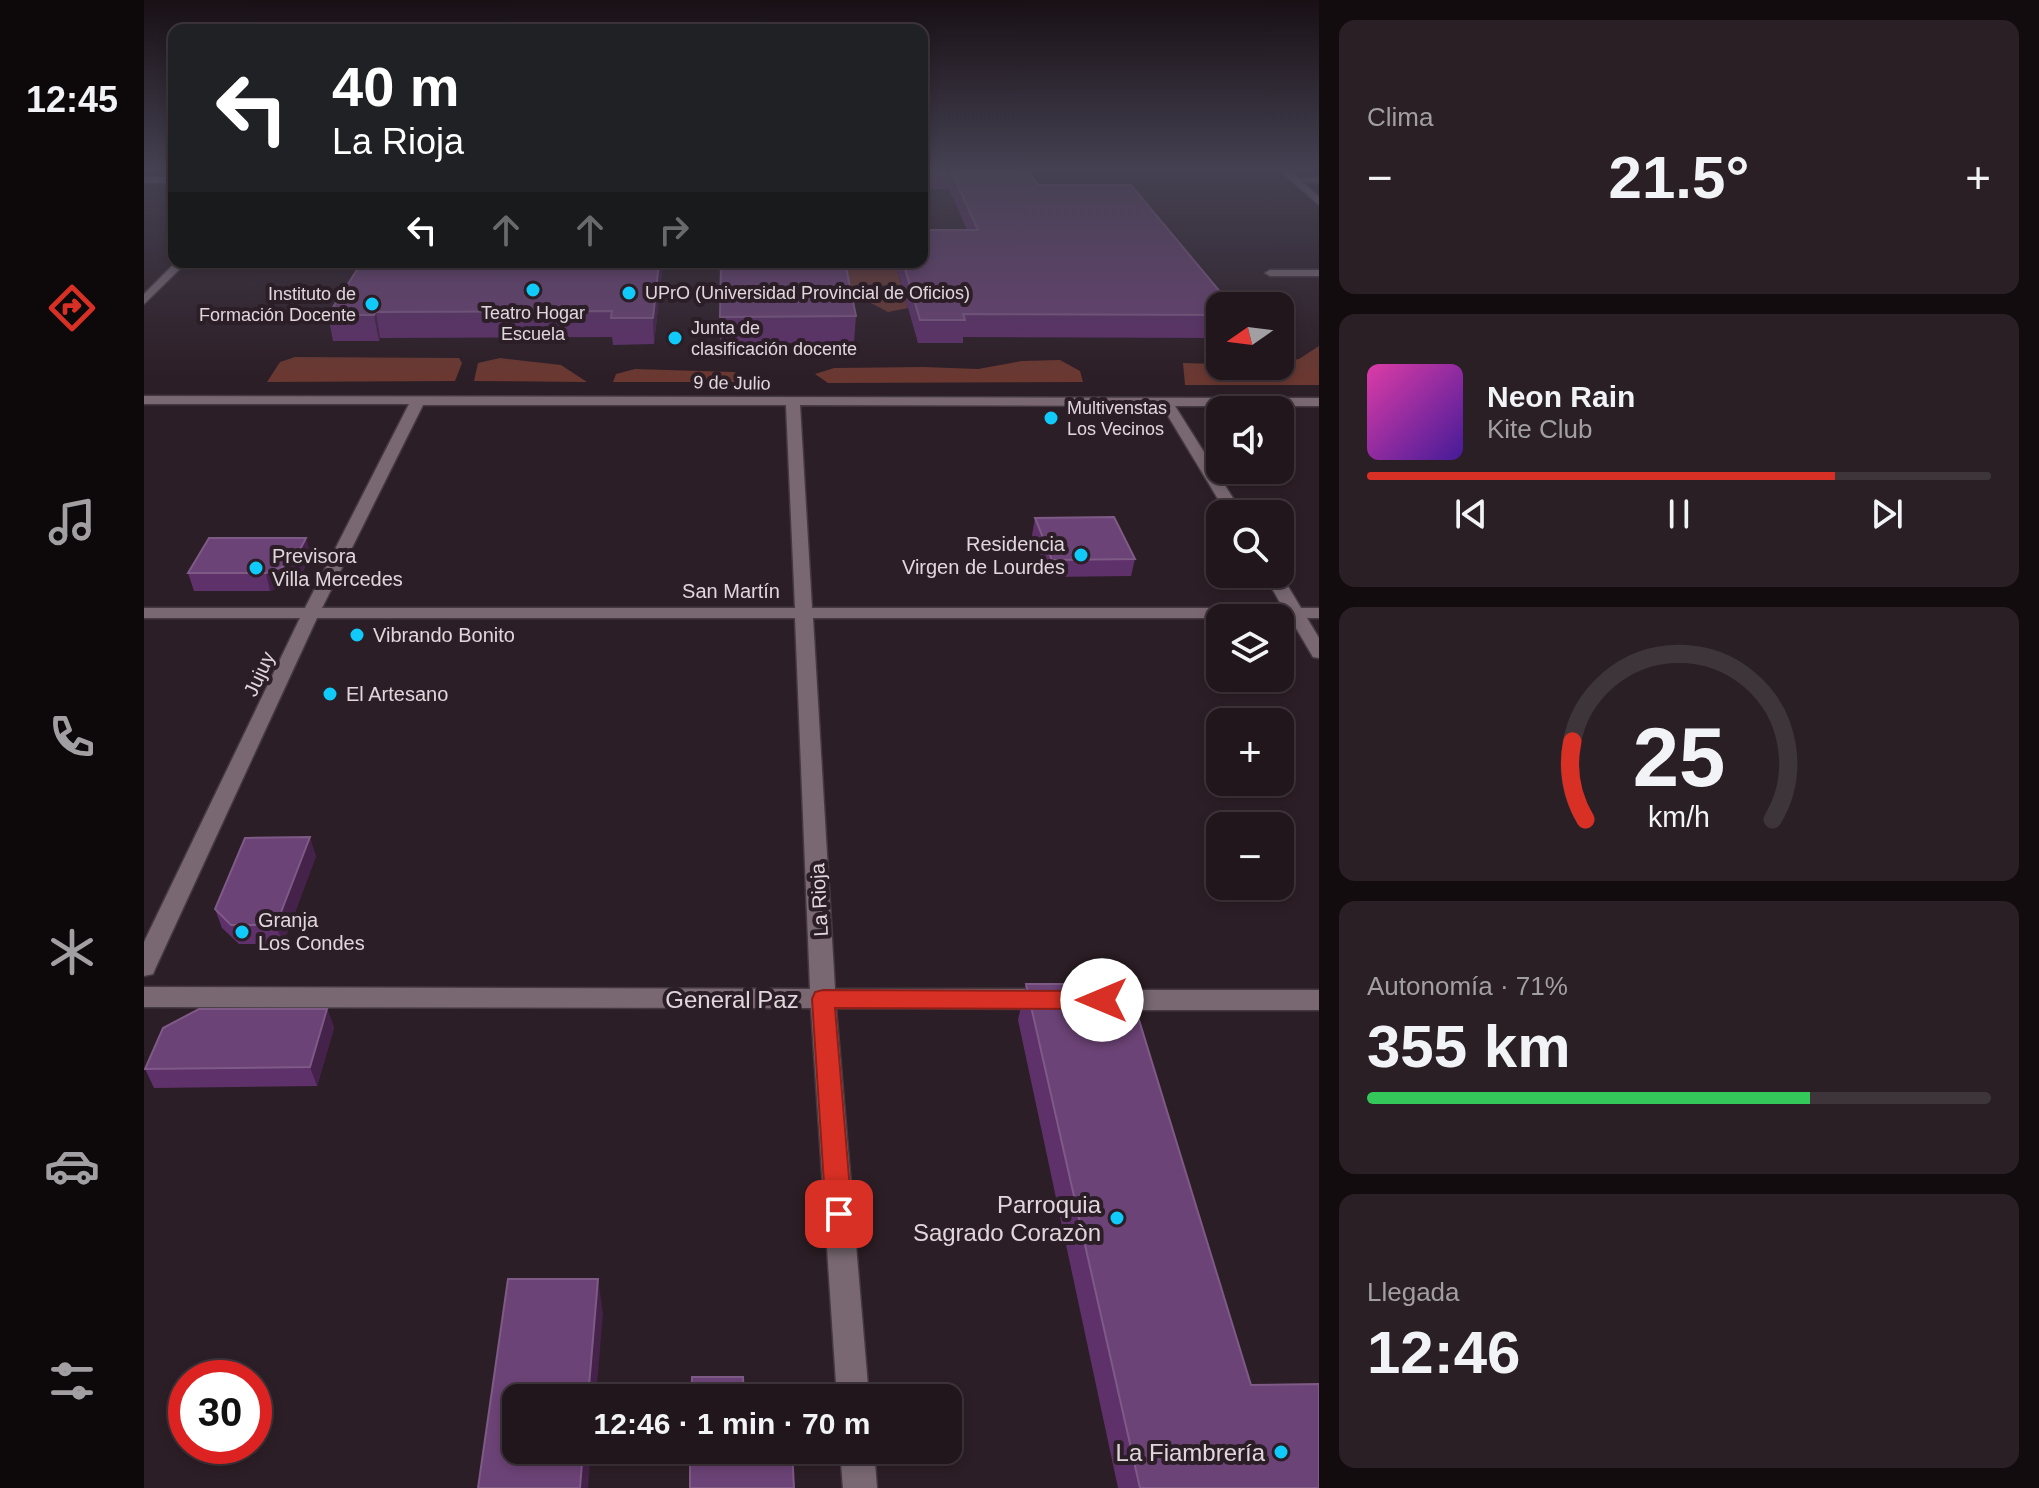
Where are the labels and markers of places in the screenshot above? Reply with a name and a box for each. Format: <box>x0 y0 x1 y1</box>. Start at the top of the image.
marker: Teatro Hogar Escuela <box>524 281 542 299</box>
place label: UPrO (Universidad Provincial de Oficios) <box>645 283 970 303</box>
place label: Instituto de Formación Docente <box>199 284 356 325</box>
marker: UPrO (Universidad Provincial de Oficios) <box>620 284 638 302</box>
marker: Instituto de Formación Docente <box>363 295 381 313</box>
place label: Teatro Hogar Escuela <box>481 303 585 344</box>
place label: Junta de clasificación docente <box>691 318 857 359</box>
marker: Junta de clasificación docente <box>666 329 684 347</box>
place label: Multivenstas Los Vecinos <box>1067 398 1167 439</box>
marker: Multivenstas Los Vecinos <box>1042 409 1060 427</box>
place label: Residencia Virgen de Lourdes <box>902 533 1066 578</box>
place label: Previsora Villa Mercedes <box>272 545 403 590</box>
marker: Residencia Virgen de Lourdes <box>1072 546 1090 564</box>
marker: Previsora Villa Mercedes <box>247 559 265 577</box>
place label: Vibrando Bonito <box>373 624 515 646</box>
marker: Vibrando Bonito <box>348 626 366 644</box>
place label: El Artesano <box>346 683 448 705</box>
marker: El Artesano <box>321 685 339 703</box>
place label: Granja Los Condes <box>258 909 365 954</box>
marker: Granja Los Condes <box>233 923 251 941</box>
pin <box>805 1180 873 1248</box>
place label: Parroquia Sagrado Corazòn <box>913 1191 1102 1246</box>
marker: Parroquia Sagrado Corazòn <box>1108 1209 1126 1227</box>
place label: La Fiambrería <box>1116 1439 1266 1466</box>
marker: La Fiambrería <box>1272 1443 1290 1461</box>

